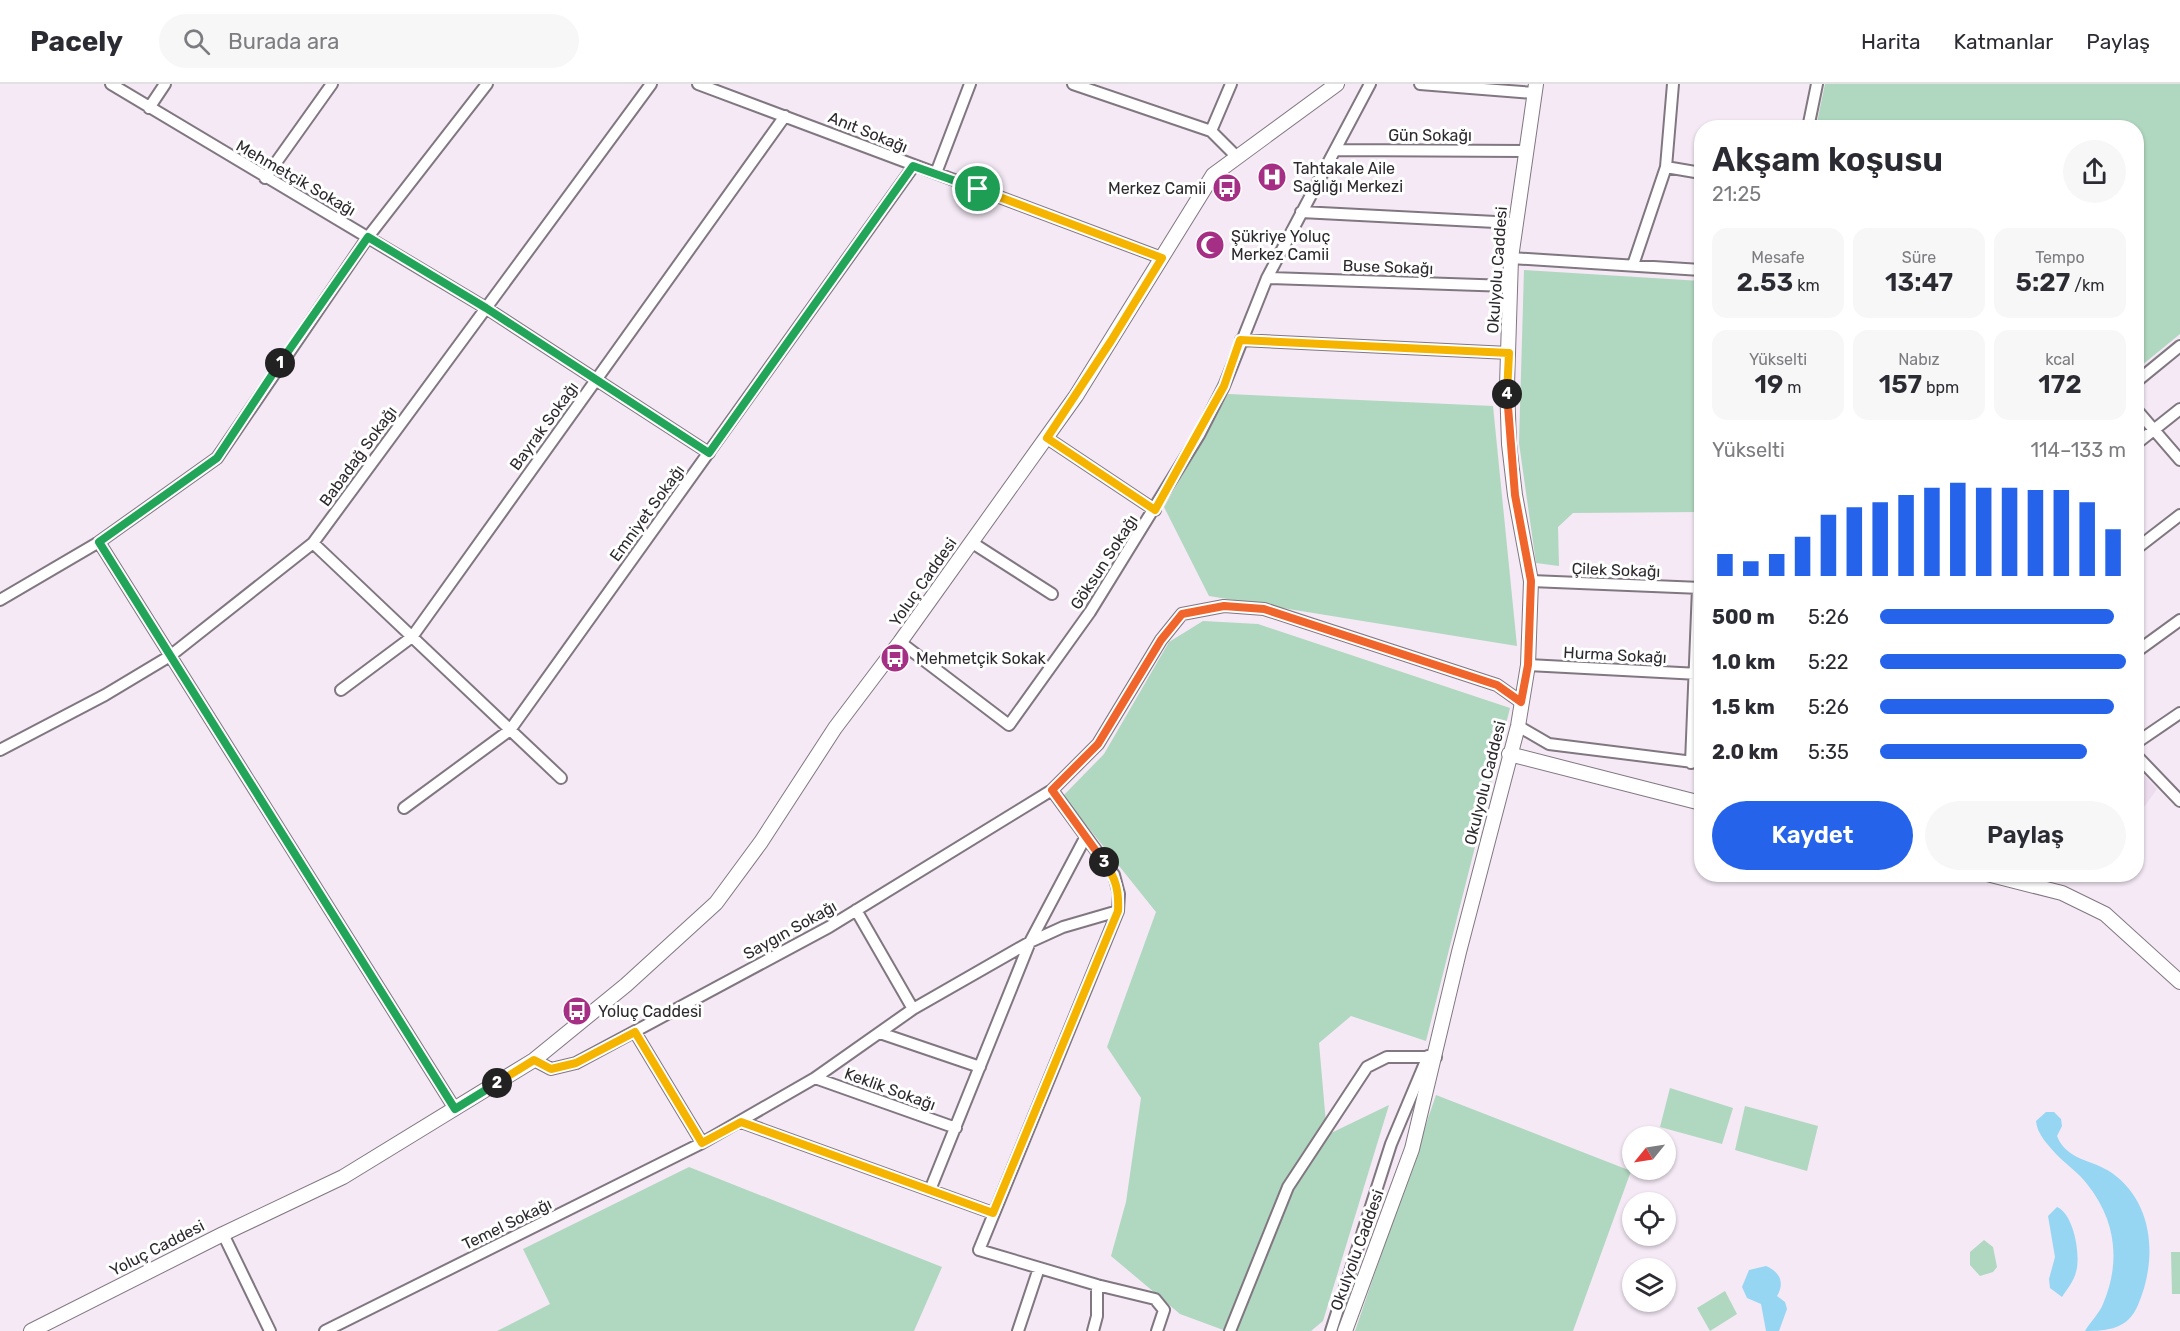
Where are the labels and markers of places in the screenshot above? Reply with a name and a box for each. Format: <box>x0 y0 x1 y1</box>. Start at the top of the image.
place label: Tahtakale Aile Sağlığı Merkezi <box>1293 159 1403 196</box>
hospital icon: Tahtakale Aile Sağlığı Merkezi <box>1256 161 1288 193</box>
pin <box>952 163 1003 214</box>
bus stop icon: Merkez Camii <box>1211 172 1243 204</box>
place label: Merkez Camii <box>1108 179 1206 198</box>
place label: Şükriye Yoluç Merkez Camii <box>1231 227 1330 264</box>
mosque icon: Şükriye Yoluç Merkez Camii <box>1194 229 1226 261</box>
pin: 1 <box>265 348 295 378</box>
pin: 4 <box>1492 379 1522 409</box>
bus stop icon: Mehmetçik Sokak <box>879 642 911 674</box>
place label: Mehmetçik Sokak <box>916 649 1047 668</box>
pin: 3 <box>1089 847 1119 877</box>
bus stop icon: Yoluç Caddesi <box>561 995 593 1027</box>
place label: Yoluç Caddesi <box>598 1002 702 1021</box>
pin: 2 <box>482 1068 512 1098</box>

